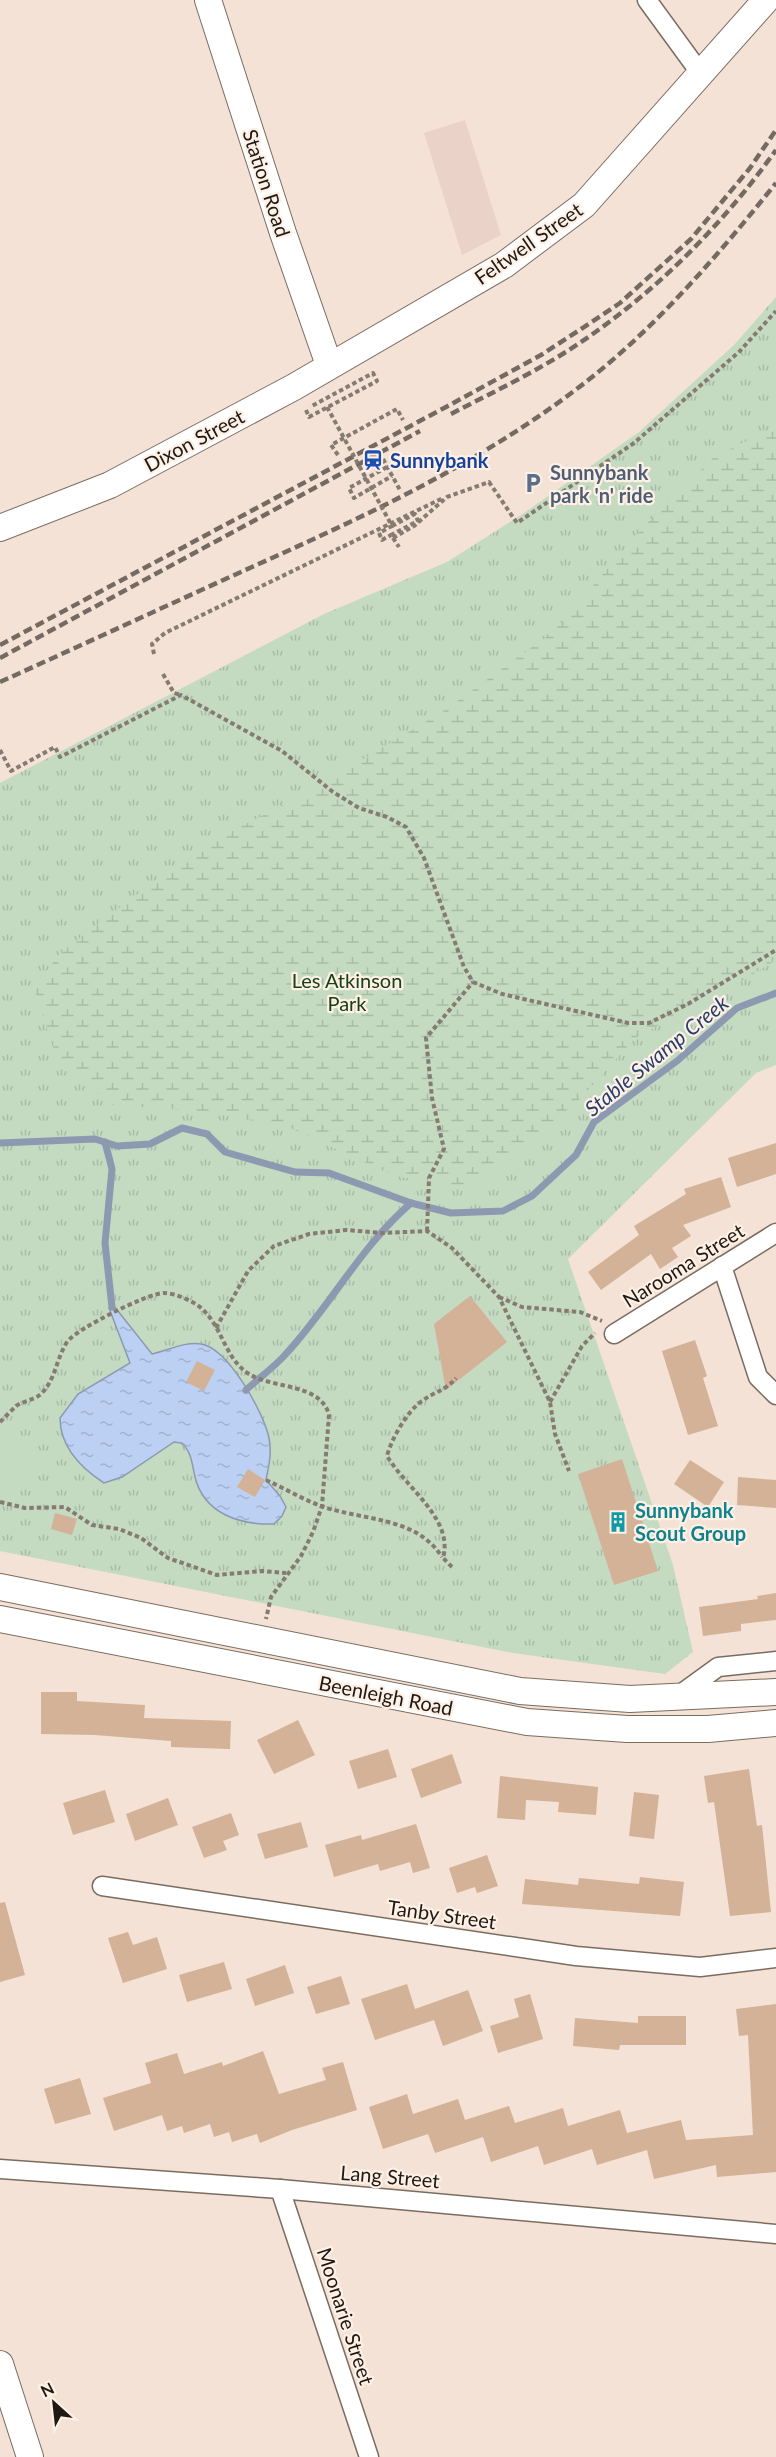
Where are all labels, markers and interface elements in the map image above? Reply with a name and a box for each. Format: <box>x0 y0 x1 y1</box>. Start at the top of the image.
street label: Station Road <box>238 126 296 240</box>
street label: Feltwell Street <box>469 197 587 289</box>
street label: Dixon Street <box>140 404 248 476</box>
station icon: Sunnybank <box>361 448 385 472</box>
place label: Sunnybank <box>390 448 489 472</box>
place label: Sunnybank park 'n' ride <box>550 460 654 507</box>
parking icon: Sunnybank park 'n' ride <box>521 471 545 495</box>
park label: Les Atkinson Park <box>292 968 402 1015</box>
water label: Stable Swamp Creek <box>579 989 734 1121</box>
street label: Narooma Street <box>618 1218 748 1312</box>
place label: Sunnybank Scout Group <box>635 1498 746 1545</box>
building icon: Sunnybank Scout Group <box>606 1510 630 1534</box>
street label: Beenleigh Road <box>317 1670 455 1720</box>
street label: Tanby Street <box>386 1895 498 1933</box>
street label: Lang Street <box>339 2160 441 2192</box>
street label: Moonarie Street <box>313 2245 379 2387</box>
north arrow <box>24 2373 84 2433</box>
text: N <box>37 2378 57 2400</box>

